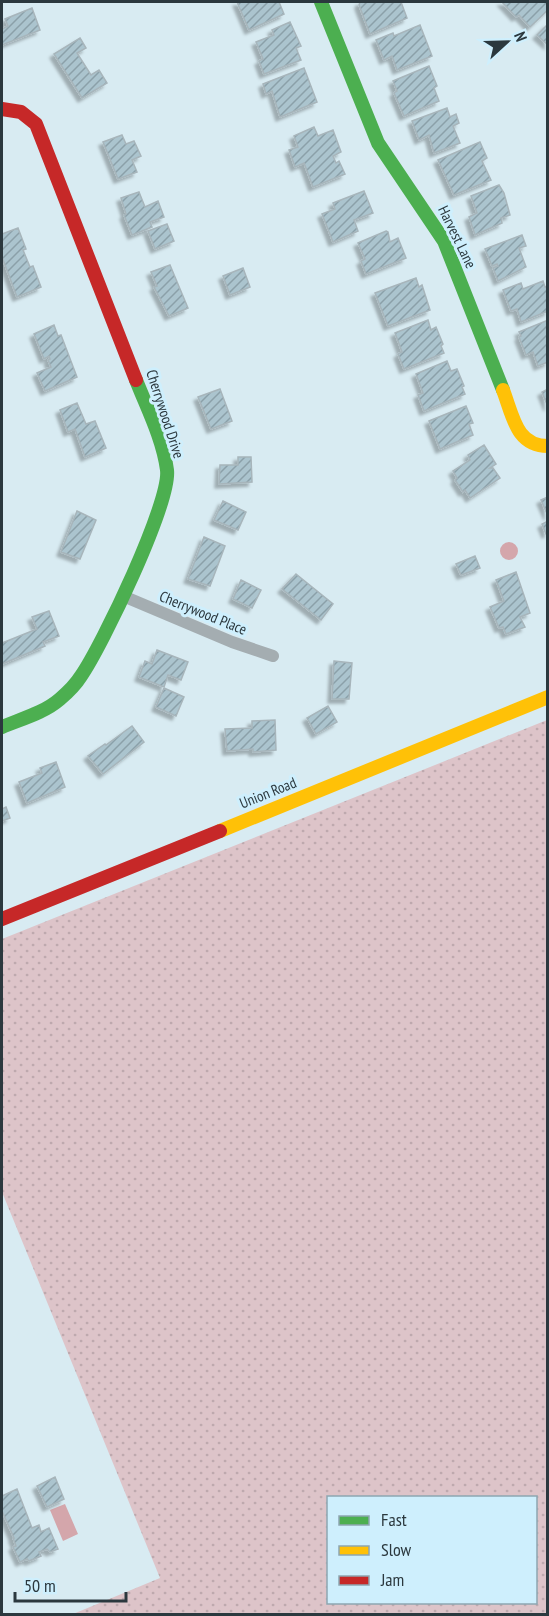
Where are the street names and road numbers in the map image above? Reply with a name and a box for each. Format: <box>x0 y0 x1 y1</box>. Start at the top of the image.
street label: Harvest Lane <box>434 202 481 271</box>
street label: Cherrywood Drive <box>142 367 189 461</box>
street label: Cherrywood Place <box>157 586 250 639</box>
street label: Union Road <box>237 773 299 812</box>

